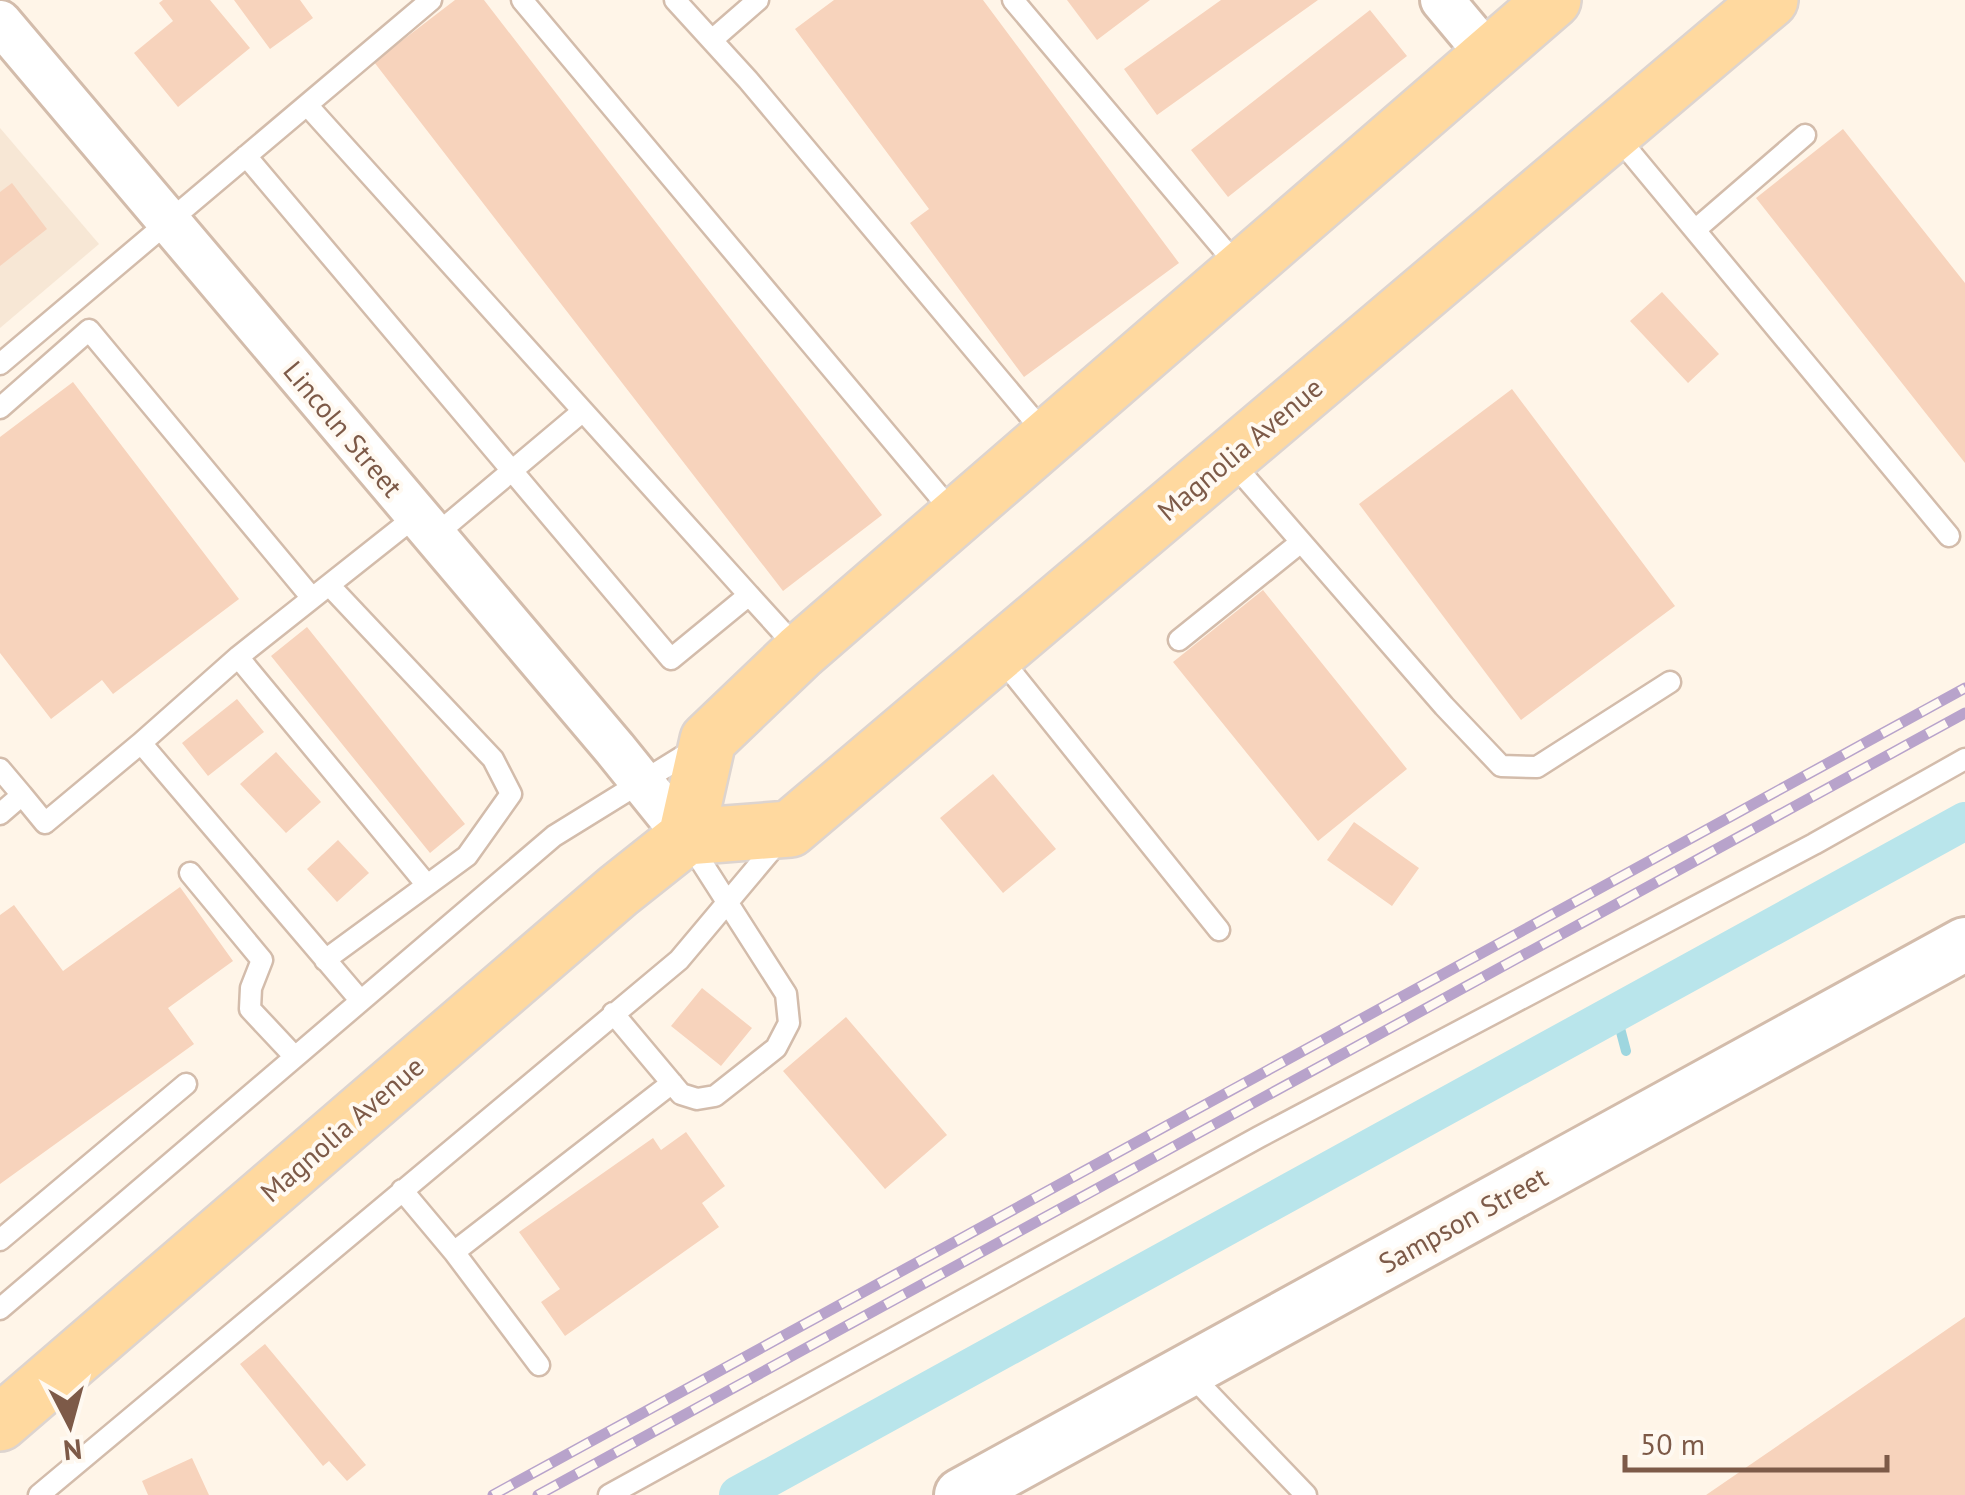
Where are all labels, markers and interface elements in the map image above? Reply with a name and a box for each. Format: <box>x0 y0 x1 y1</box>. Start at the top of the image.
street label: Lincoln Street <box>276 353 411 505</box>
street label: Magnolia Avenue <box>1149 369 1330 529</box>
street label: Magnolia Avenue <box>252 1047 431 1210</box>
street label: Sampson Street <box>1372 1158 1554 1281</box>
north arrow <box>20 1375 120 1475</box>
scale bar <box>1625 1410 1888 1472</box>
text: 50 m <box>1640 1424 1705 1463</box>
text: N <box>62 1431 84 1470</box>

